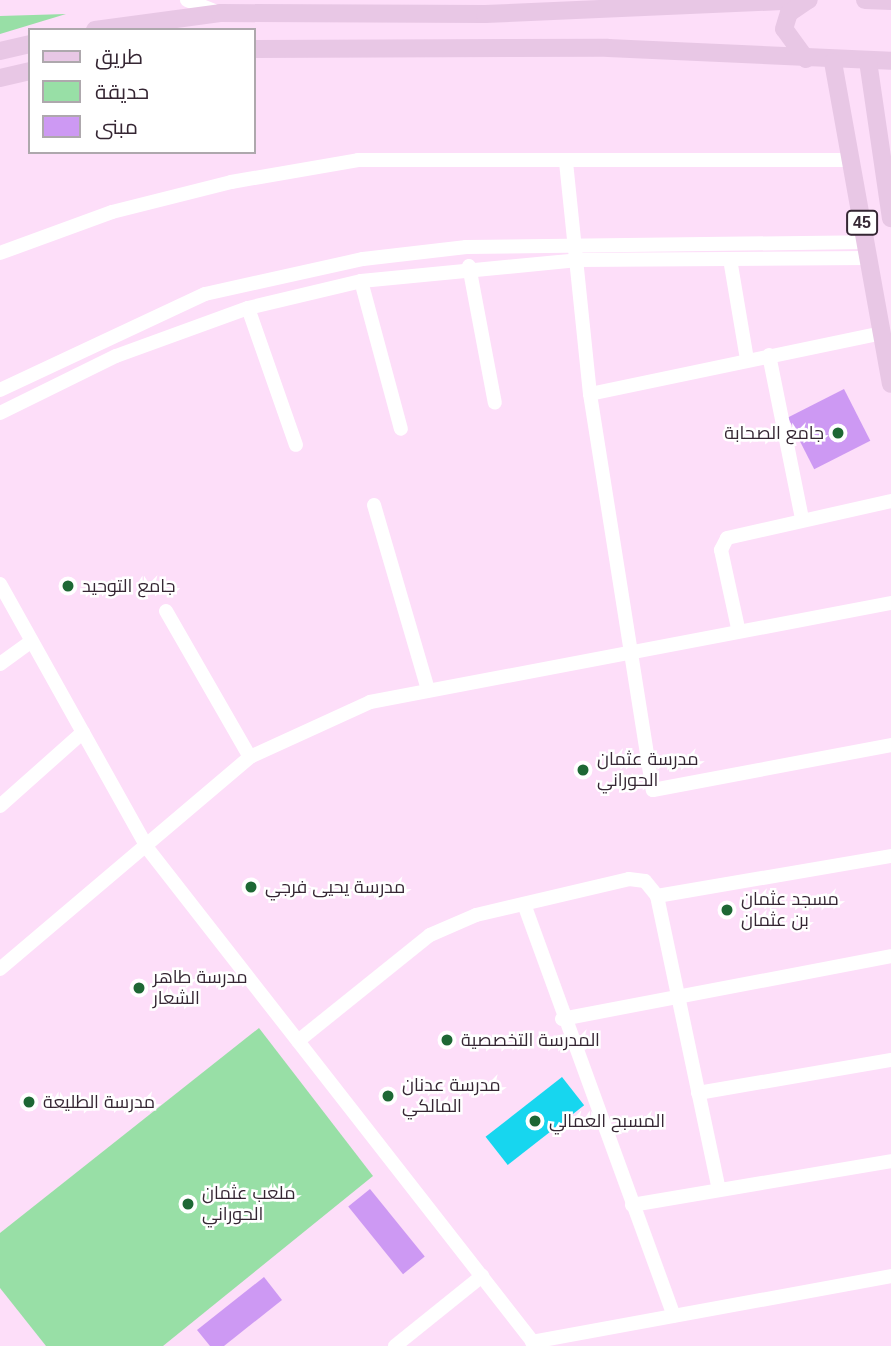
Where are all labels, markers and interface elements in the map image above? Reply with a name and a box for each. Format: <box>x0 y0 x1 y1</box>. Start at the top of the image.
legend <box>28 28 256 154</box>
text: طريق <box>95 45 143 68</box>
text: حديقة <box>95 80 149 103</box>
text: مبنى <box>95 115 138 138</box>
road number: 45 <box>844 210 880 236</box>
place label: جامع الصحابة <box>724 422 824 444</box>
marker: جامع الصحابة <box>830 425 846 441</box>
place label: جامع التوحيد <box>82 575 176 597</box>
marker: جامع التوحيد <box>60 578 76 594</box>
place label: مدرسة عثمان الحوراني <box>597 749 699 792</box>
marker: مدرسة عثمان الحوراني <box>575 762 591 778</box>
place label: مدرسة يحيى فرجي <box>265 876 405 898</box>
marker: مدرسة يحيى فرجي <box>243 879 259 895</box>
place label: مسجد عثمان بن عثمان <box>741 889 839 932</box>
marker: مسجد عثمان بن عثمان <box>719 902 735 918</box>
place label: مدرسة طاهر الشعار <box>153 967 248 1010</box>
marker: مدرسة طاهر الشعار <box>131 980 147 996</box>
place label: المدرسة التخصصية <box>461 1029 600 1051</box>
marker: المدرسة التخصصية <box>439 1032 455 1048</box>
place label: مدرسة عدنان المالكي <box>402 1075 501 1118</box>
marker: مدرسة عدنان المالكي <box>380 1088 396 1104</box>
place label: مدرسة الطليعة <box>43 1091 155 1113</box>
marker: مدرسة الطليعة <box>21 1094 37 1110</box>
place label: المسبح العمالي <box>549 1110 665 1132</box>
marker: المسبح العمالي <box>527 1113 543 1129</box>
place label: ملعب عثمان الحوراني <box>202 1183 296 1226</box>
marker: ملعب عثمان الحوراني <box>180 1196 196 1212</box>

